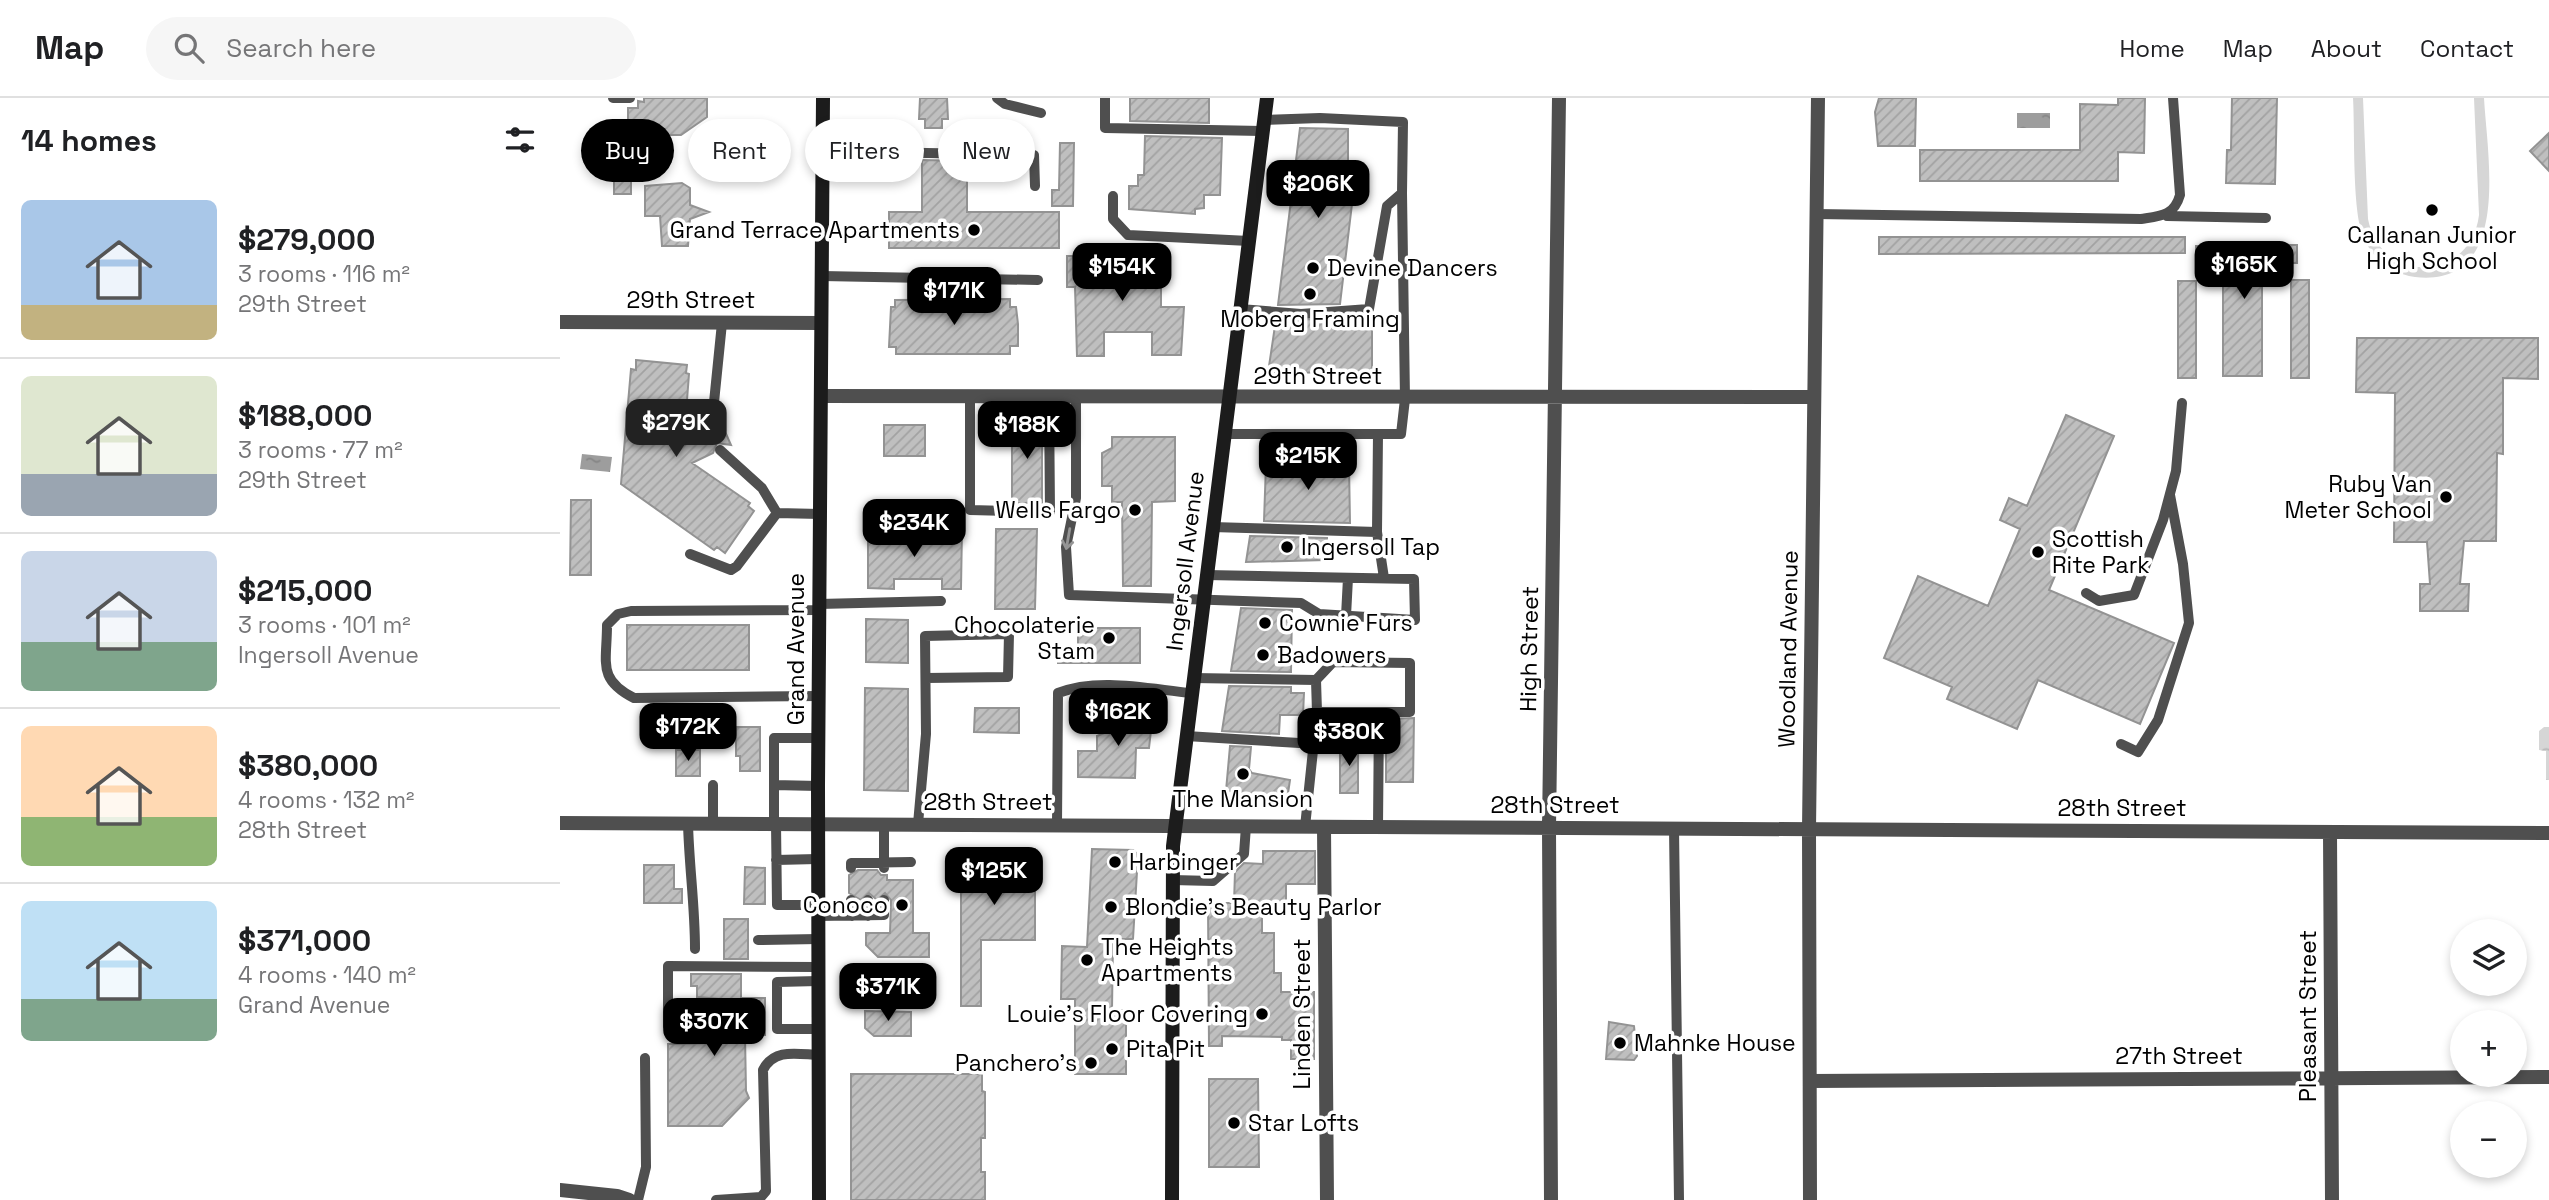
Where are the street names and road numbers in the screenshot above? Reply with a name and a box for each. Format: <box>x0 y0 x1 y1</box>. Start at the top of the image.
street label: 29th Street <box>627 285 755 315</box>
street label: 29th Street <box>1254 361 1382 391</box>
street label: Ingersoll Avenue <box>1159 469 1211 653</box>
street label: Woodland Avenue <box>1771 550 1805 748</box>
street label: Grand Avenue <box>781 573 811 725</box>
street label: High Street <box>1513 586 1545 712</box>
street label: 28th Street <box>923 787 1053 817</box>
street label: 28th Street <box>1490 790 1620 820</box>
street label: 28th Street <box>2057 793 2187 823</box>
street label: Pleasant Street <box>2293 930 2323 1102</box>
street label: Linden Street <box>1287 938 1317 1090</box>
street label: 27th Street <box>2115 1041 2243 1071</box>

